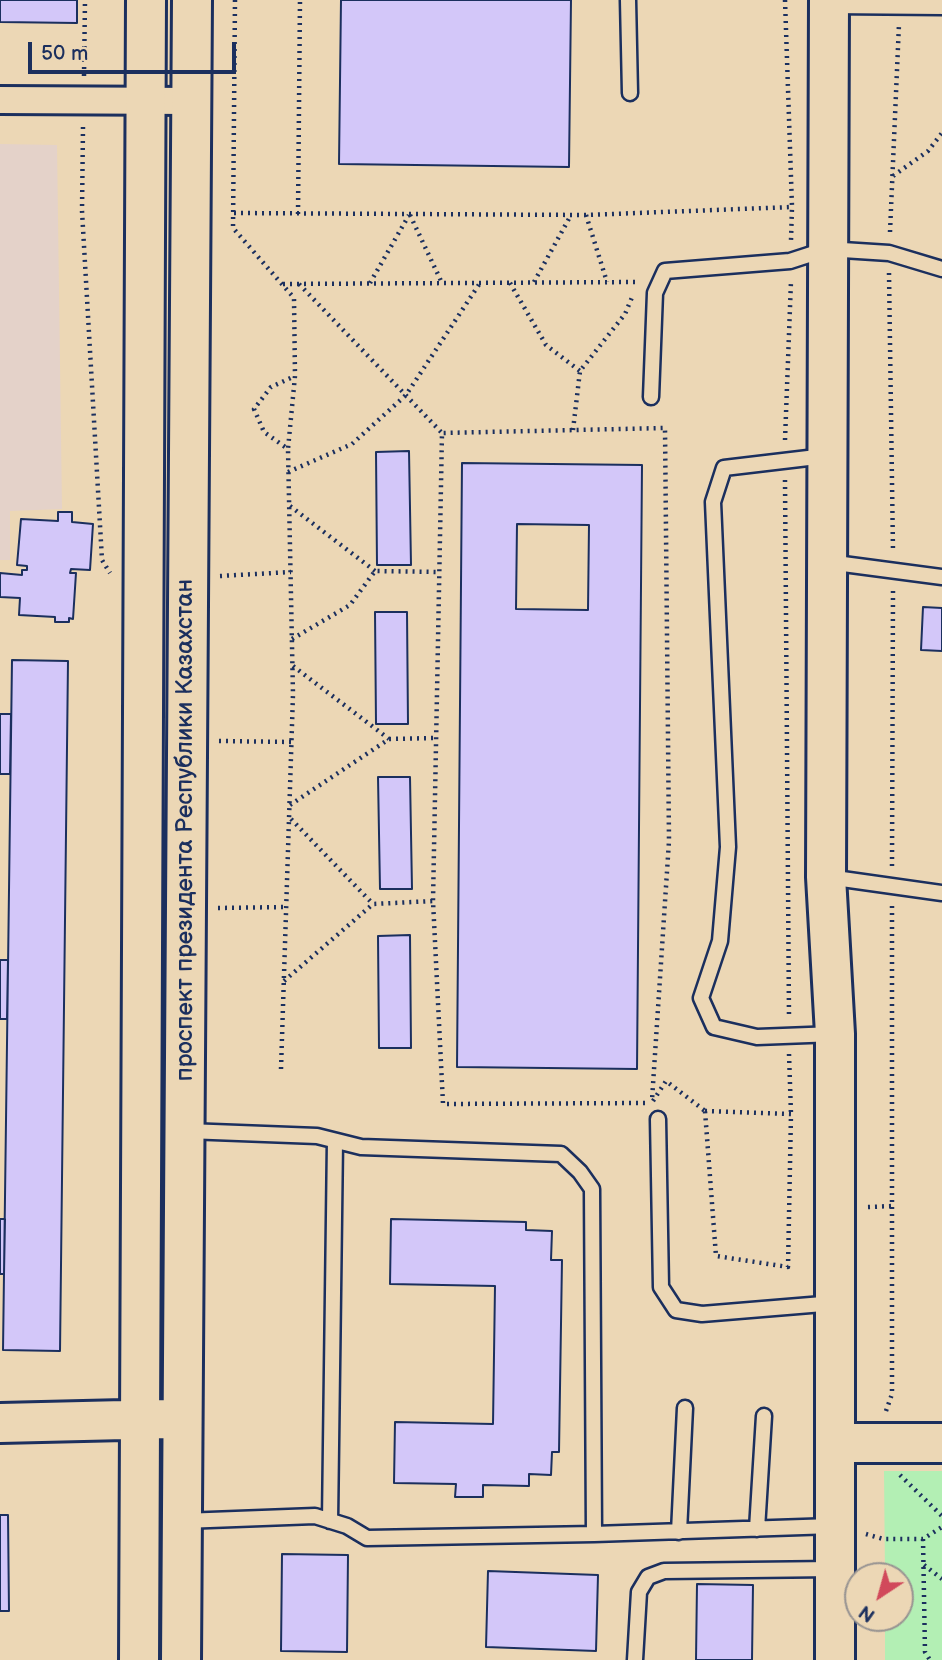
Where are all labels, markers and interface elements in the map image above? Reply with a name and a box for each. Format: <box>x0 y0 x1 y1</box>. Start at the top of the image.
scale bar <box>32 28 240 72</box>
text: 50 m <box>41 41 88 66</box>
street label: проспект президента Республики Казахстан <box>172 579 200 1081</box>
north arrow <box>844 1562 914 1632</box>
text: N <box>855 1599 880 1626</box>

